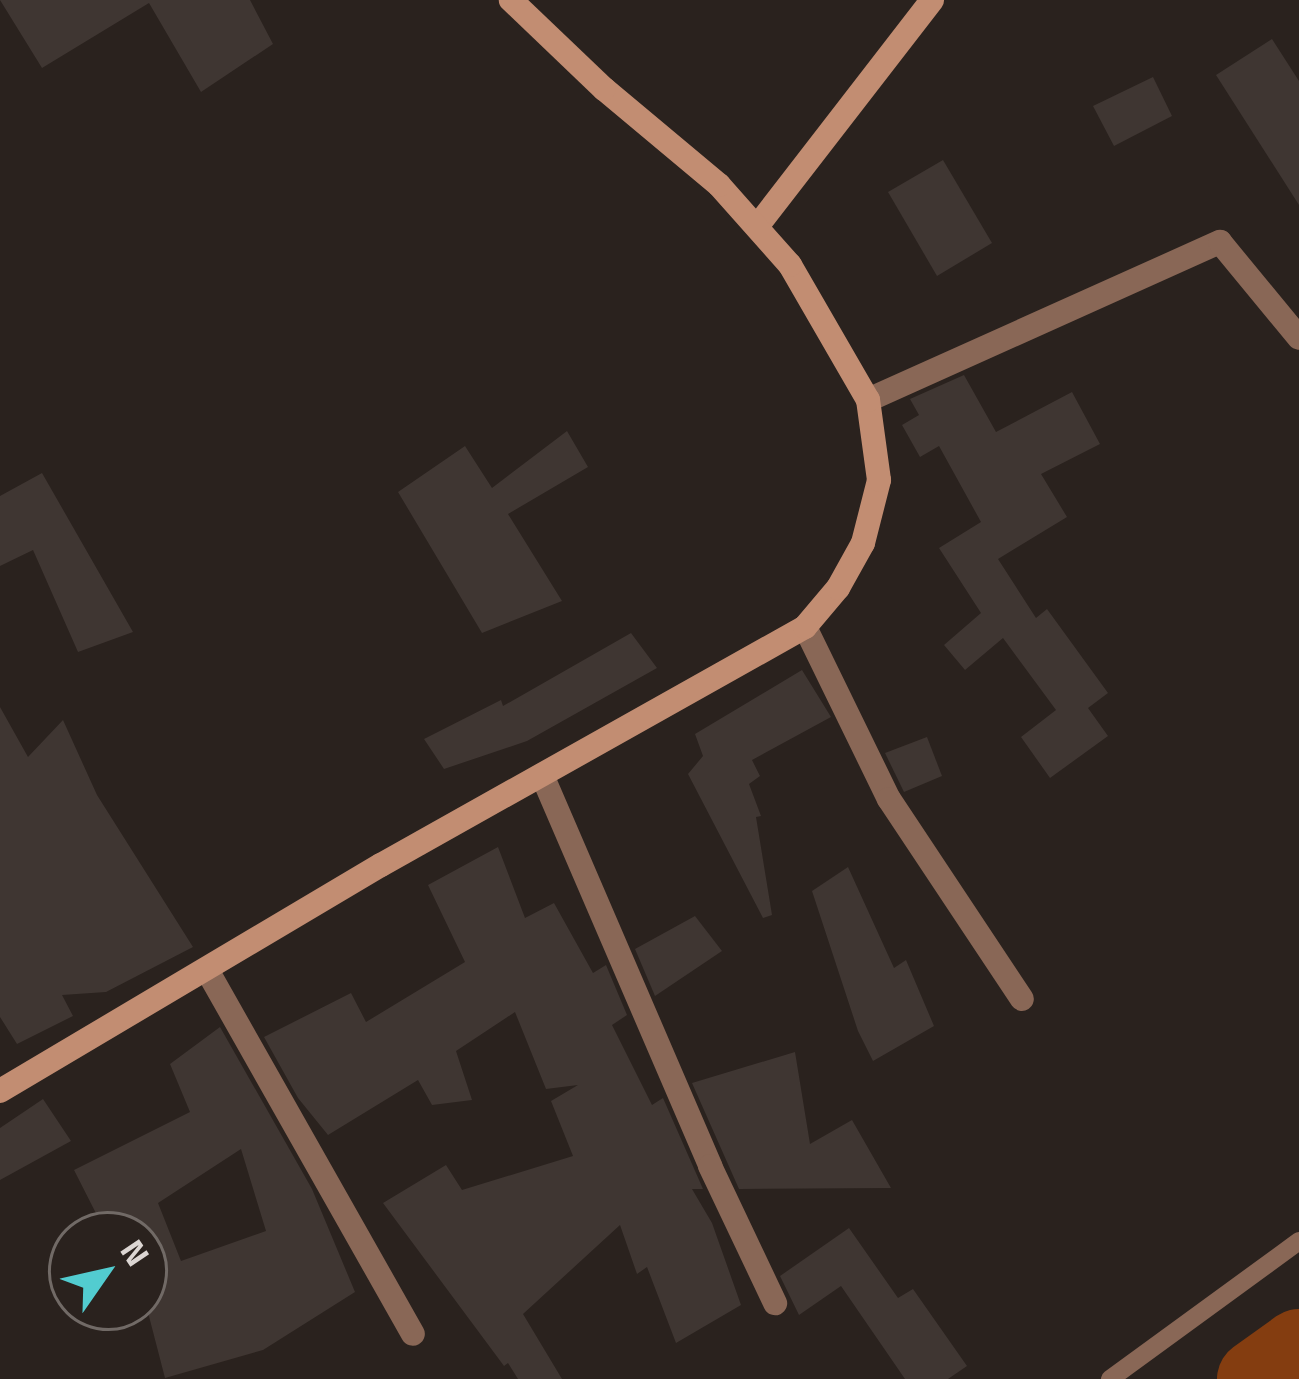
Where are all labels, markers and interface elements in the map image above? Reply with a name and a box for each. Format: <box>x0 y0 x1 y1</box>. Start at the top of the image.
north arrow <box>48 1211 168 1331</box>
text: N <box>108 1229 162 1276</box>

